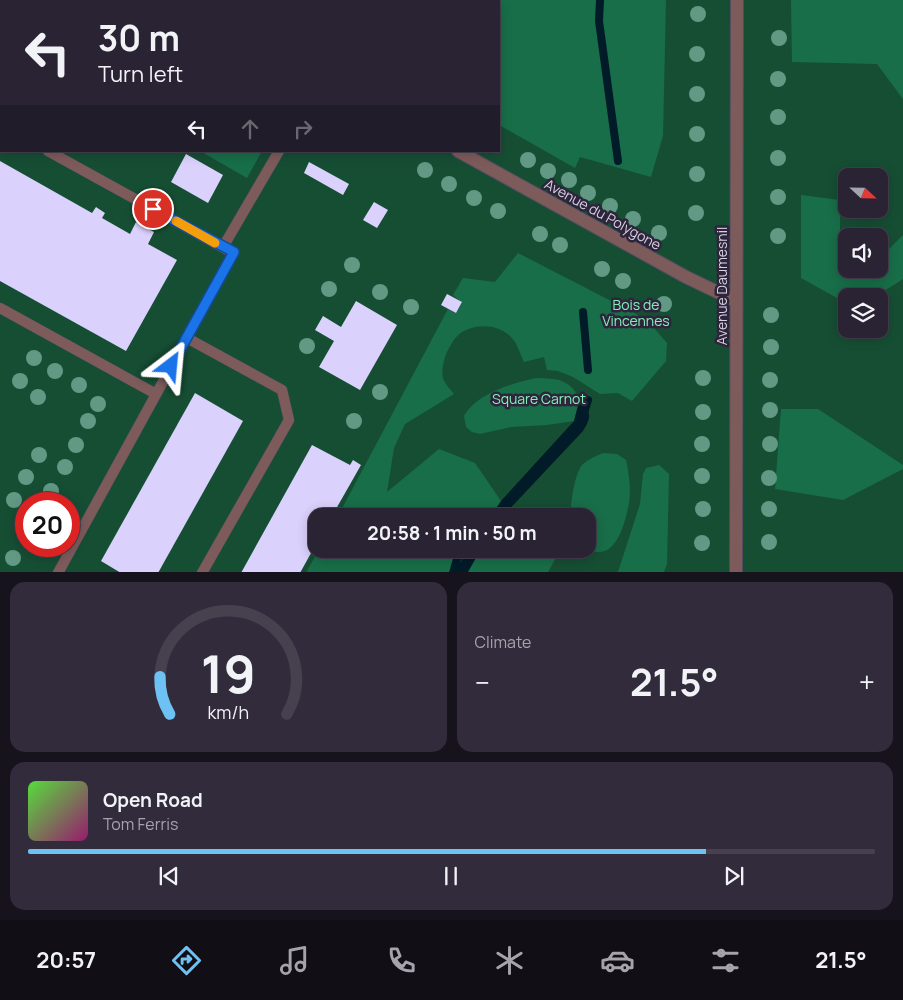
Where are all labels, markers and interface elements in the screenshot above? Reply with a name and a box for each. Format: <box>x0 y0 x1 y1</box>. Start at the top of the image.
text: 30 m <box>98 14 180 62</box>
icon: left <box>15 20 80 85</box>
text: Turn left <box>98 59 183 89</box>
icon: left <box>183 115 211 143</box>
icon: ahead <box>236 115 264 143</box>
icon: right <box>289 115 317 143</box>
north arrow <box>838 168 888 218</box>
map controls <box>838 168 888 338</box>
street label: Avenue du Polygone <box>541 174 665 254</box>
pin <box>132 188 174 230</box>
icon: arrive <box>139 195 167 223</box>
street label: Avenue Daumesnil <box>712 227 731 345</box>
button: sound <box>838 228 888 278</box>
button: layers <box>838 288 888 338</box>
park label: Bois de Vincennes <box>602 295 670 330</box>
position arrow <box>144 339 196 391</box>
park label: Square Carnot <box>492 389 586 408</box>
speed limit sign: 20 <box>15 492 80 557</box>
text: 20:58 · 1 min · 50 m <box>367 520 537 546</box>
text: Climate <box>475 631 531 653</box>
text: 19 <box>201 638 256 709</box>
text: 21.5° <box>630 655 719 707</box>
text: − <box>475 663 490 701</box>
text: + <box>859 663 875 701</box>
text: km/h <box>207 700 249 724</box>
text: Open Road <box>103 787 203 813</box>
text: Tom Ferris <box>103 813 178 835</box>
icon: previous <box>155 862 183 890</box>
icon: pause <box>437 862 465 890</box>
icon: next <box>720 862 748 890</box>
icon: directions <box>169 943 204 978</box>
icon: music <box>277 943 312 978</box>
icon: phone <box>384 943 419 978</box>
icon: climate <box>492 943 527 978</box>
icon: car <box>600 943 635 978</box>
icon: filters <box>708 943 743 978</box>
text: 20:57 <box>36 945 96 975</box>
text: 21.5° <box>815 945 867 975</box>

